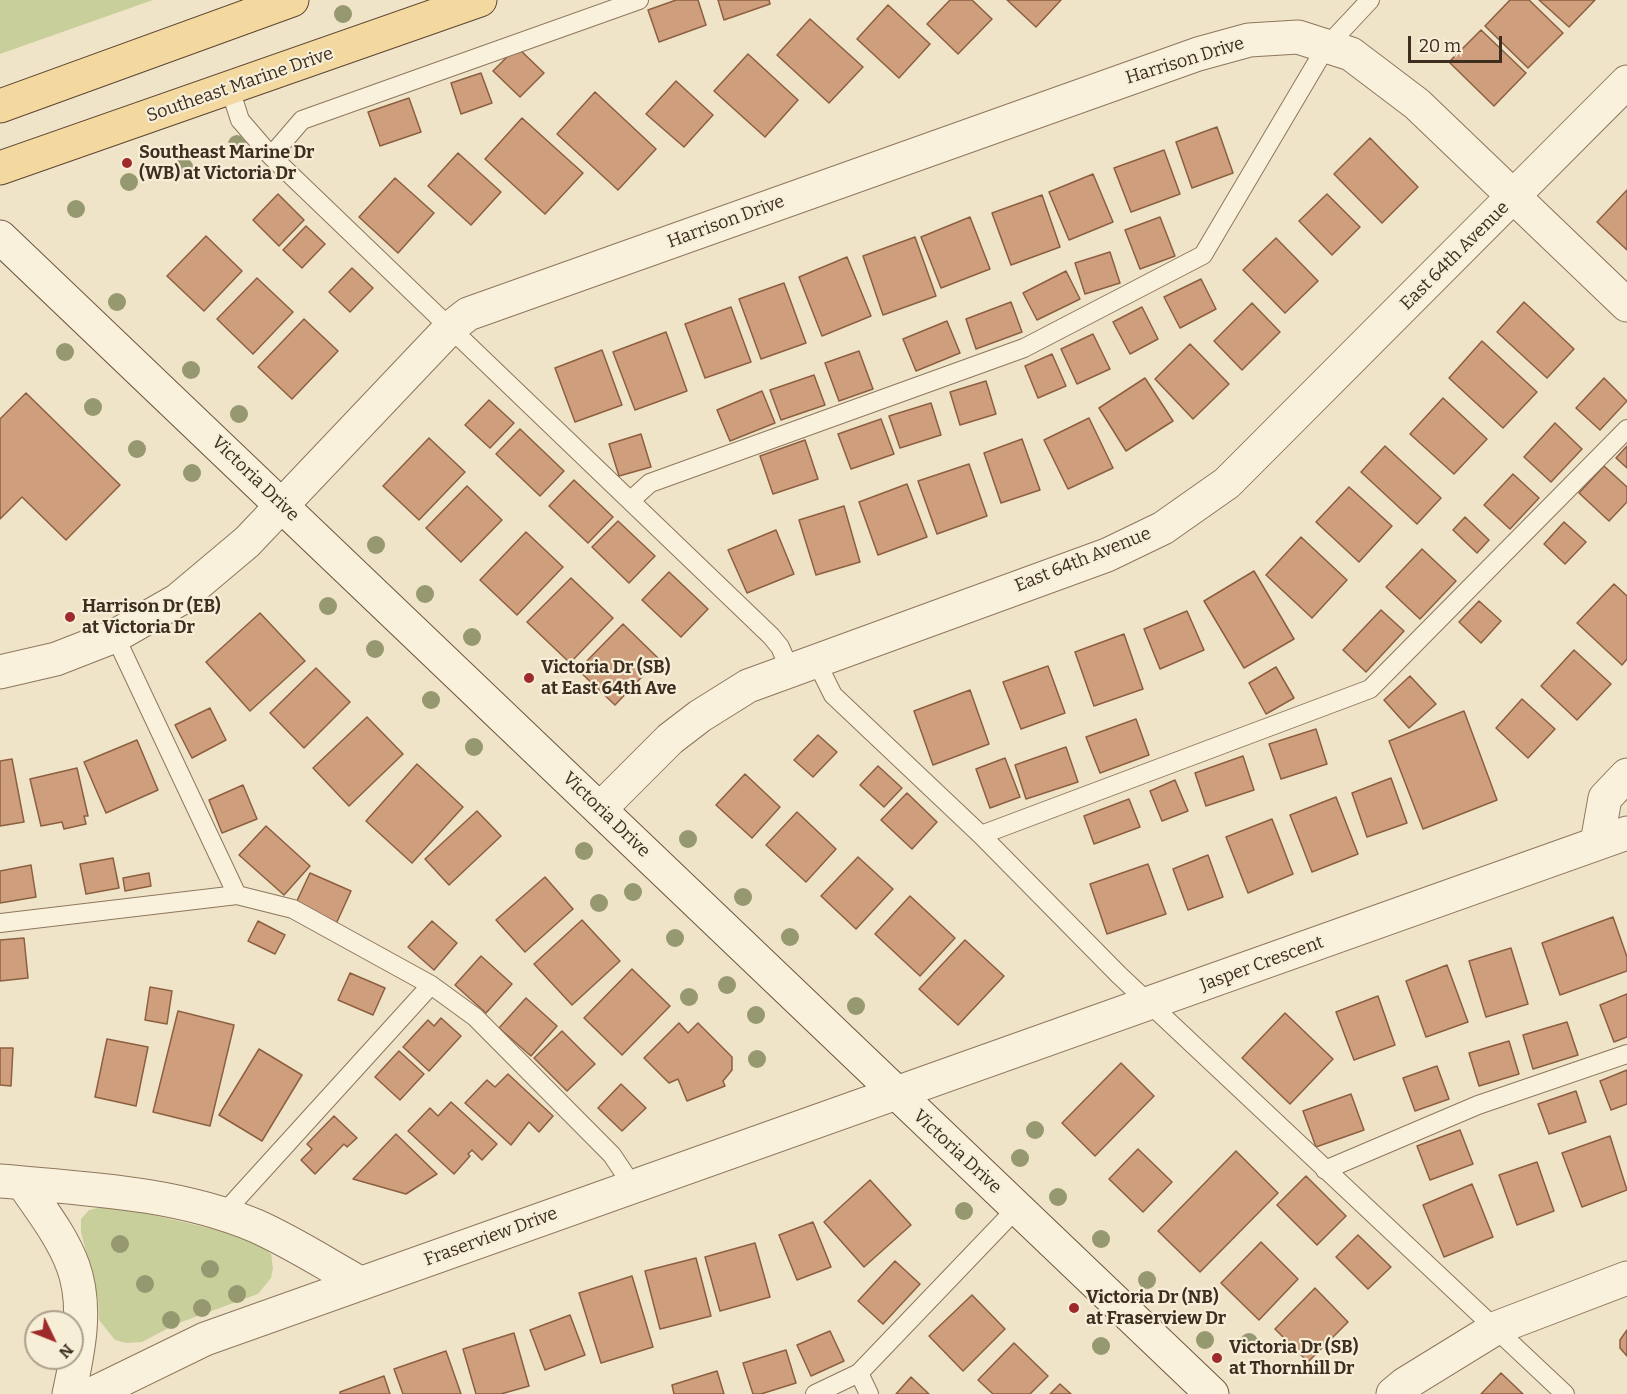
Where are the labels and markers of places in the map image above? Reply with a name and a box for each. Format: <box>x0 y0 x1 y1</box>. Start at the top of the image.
place label: Southeast Marine Dr (WB) at Victoria Dr <box>139 142 314 184</box>
marker: Southeast Marine Dr (WB) at Victoria Dr <box>120 156 134 170</box>
place label: Harrison Dr (EB) at Victoria Dr <box>82 596 221 638</box>
marker: Harrison Dr (EB) at Victoria Dr <box>63 610 77 624</box>
place label: Victoria Dr (SB) at East 64th Ave <box>541 657 676 700</box>
marker: Victoria Dr (SB) at East 64th Ave <box>522 671 536 685</box>
place label: Victoria Dr (NB) at Fraserview Dr <box>1086 1287 1226 1330</box>
marker: Victoria Dr (NB) at Fraserview Dr <box>1067 1301 1081 1315</box>
place label: Victoria Dr (SB) at Thornhill Dr <box>1229 1337 1358 1380</box>
marker: Victoria Dr (SB) at Thornhill Dr <box>1210 1351 1224 1365</box>

